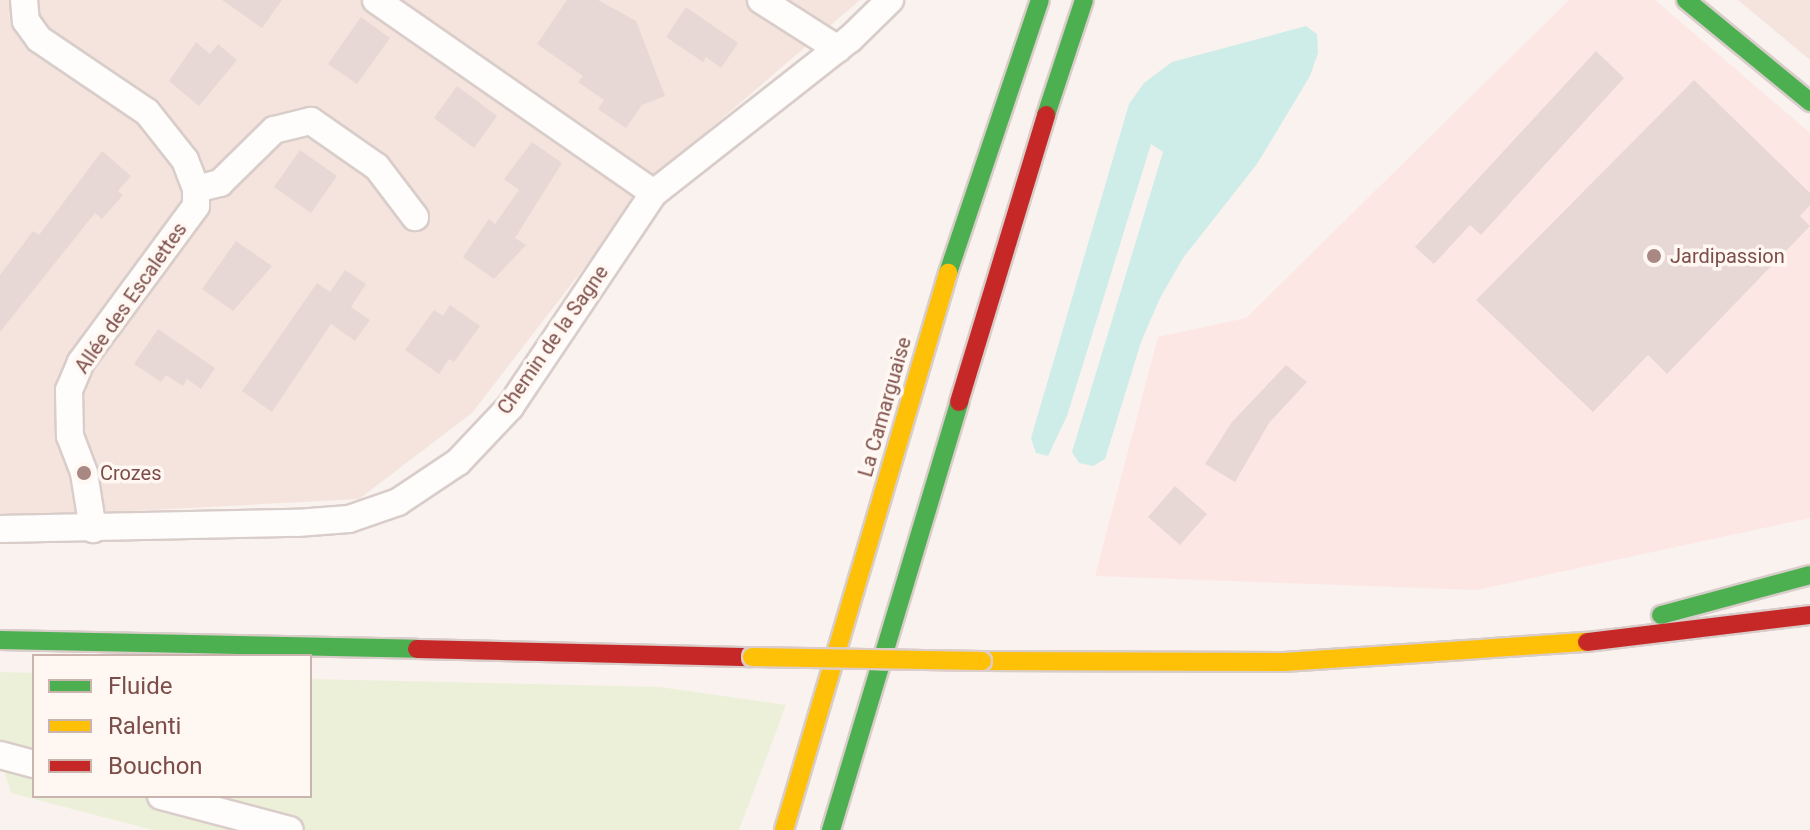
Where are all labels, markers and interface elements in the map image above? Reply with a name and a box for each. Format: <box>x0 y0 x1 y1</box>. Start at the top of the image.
street label: Allée des Escalettes <box>70 218 192 378</box>
place label: Jardipassion <box>1670 244 1785 268</box>
marker: Jardipassion <box>1645 247 1663 265</box>
street label: Chemin de la Sagne <box>493 261 613 419</box>
street label: La Camarguaise <box>854 334 916 480</box>
place label: Crozes <box>100 461 162 485</box>
marker: Crozes <box>75 464 93 482</box>
legend <box>32 654 312 798</box>
text: Fluide <box>108 672 172 700</box>
text: Ralenti <box>108 712 181 740</box>
text: Bouchon <box>108 752 203 780</box>

